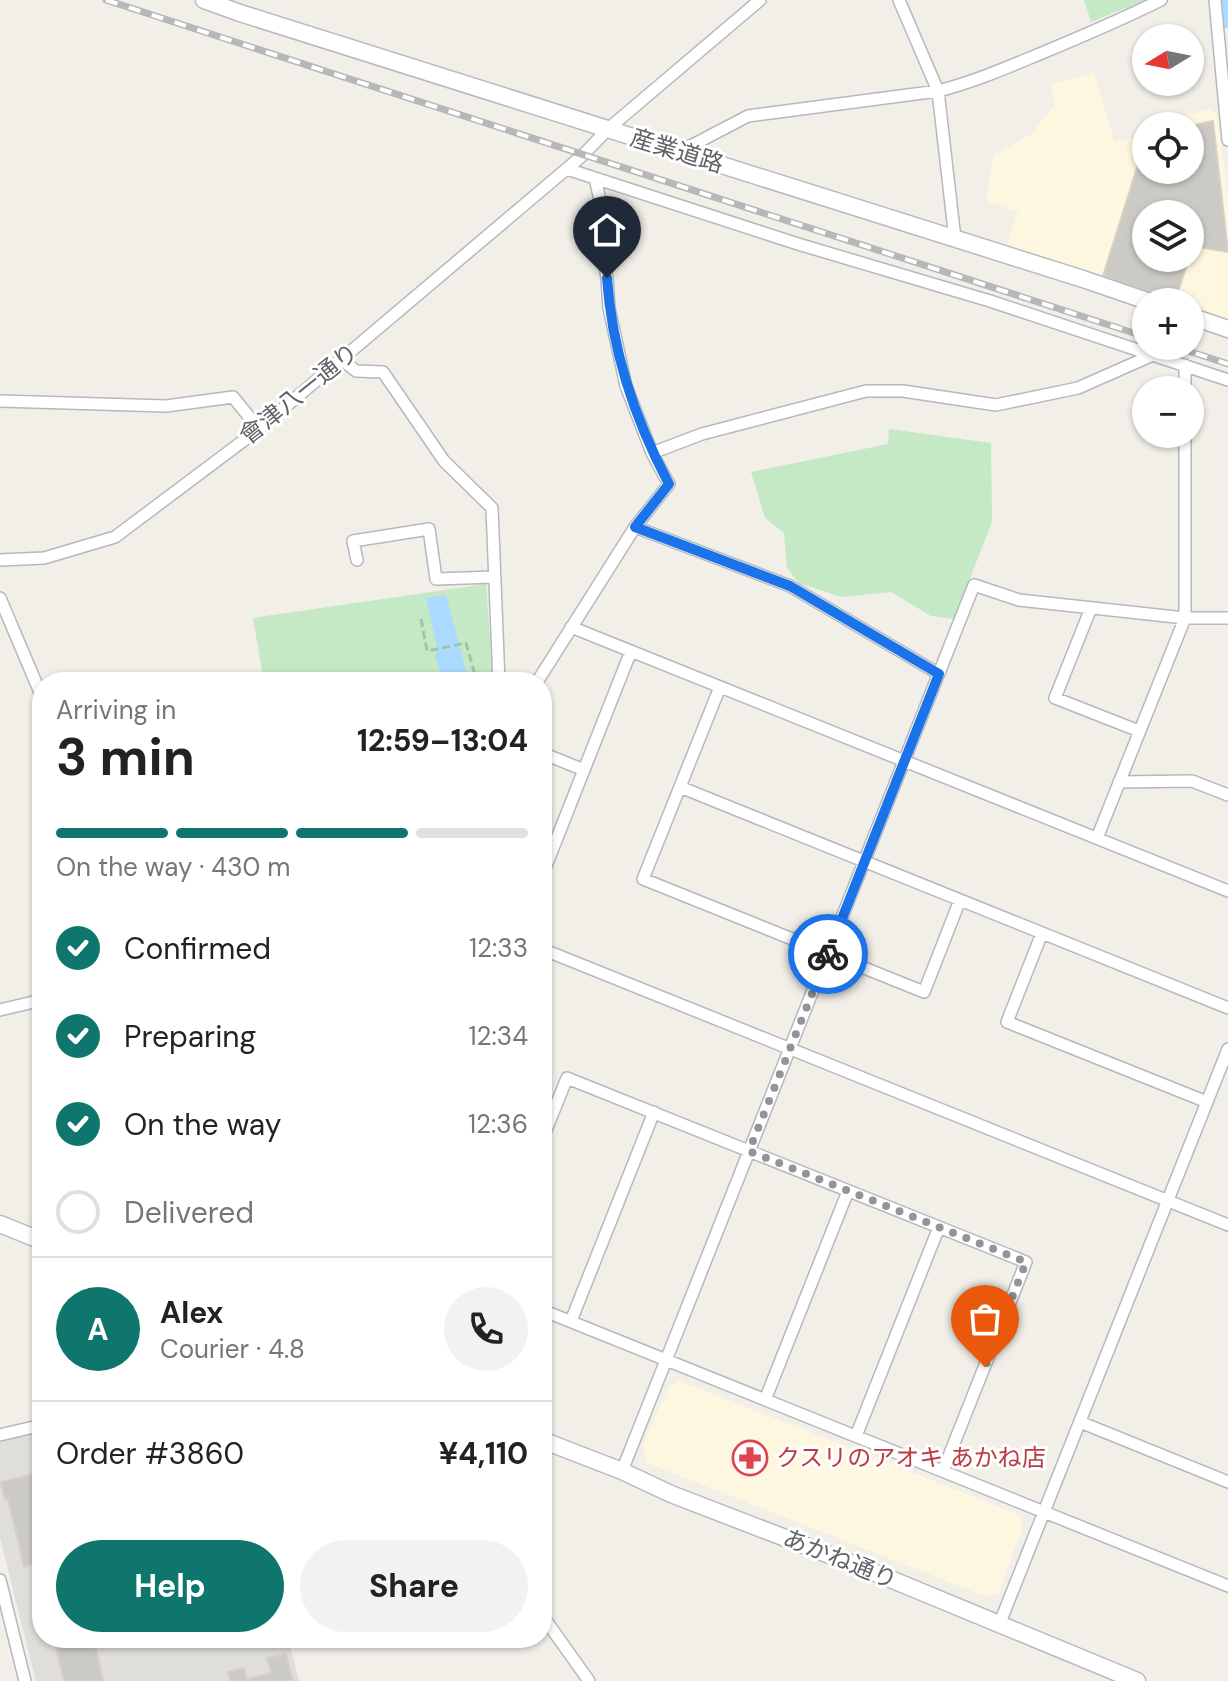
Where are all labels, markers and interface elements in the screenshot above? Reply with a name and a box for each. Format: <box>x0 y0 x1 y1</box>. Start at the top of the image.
north arrow <box>1132 24 1204 96</box>
map controls <box>1132 24 1204 448</box>
button: locate <box>1132 112 1204 184</box>
street label: 産業道路 <box>627 122 728 179</box>
pin <box>573 196 641 278</box>
button: layers <box>1132 200 1204 272</box>
icon: home <box>585 208 629 252</box>
button: + <box>1132 288 1204 360</box>
street label: 會津八一通り <box>233 336 364 451</box>
button: − <box>1132 376 1204 448</box>
text: Arriving in <box>56 693 176 727</box>
text: 12:59–13:04 <box>357 721 528 760</box>
text: 3 min <box>56 723 195 791</box>
text: On the way · 430 m <box>56 850 290 884</box>
courier <box>788 914 868 994</box>
icon: check <box>56 926 100 970</box>
text: Confirmed <box>124 929 271 968</box>
text: 12:33 <box>469 931 528 965</box>
icon: bike <box>806 932 850 976</box>
icon: check <box>56 1014 100 1058</box>
text: Preparing <box>124 1017 256 1056</box>
text: 12:34 <box>469 1019 528 1053</box>
icon: check <box>56 1102 100 1146</box>
text: On the way <box>124 1105 281 1144</box>
text: 12:36 <box>468 1107 528 1141</box>
text: Delivered <box>124 1193 254 1232</box>
pin <box>951 1285 1019 1367</box>
button: phone <box>444 1287 528 1371</box>
text: Alex <box>160 1293 223 1332</box>
icon: bag <box>963 1297 1007 1341</box>
text: A <box>87 1310 109 1349</box>
text: Courier · 4.8 <box>160 1332 305 1366</box>
text: Order #3860 <box>56 1434 244 1473</box>
text: ¥4,110 <box>439 1434 528 1473</box>
pharmacy icon: クスリのアオキ あかね店 <box>731 1439 769 1477</box>
place label: クスリのアオキ あかね店 <box>776 1442 1046 1473</box>
street label: あかね通り <box>779 1522 902 1595</box>
button: Help <box>56 1540 284 1632</box>
button: Share <box>300 1540 528 1632</box>

